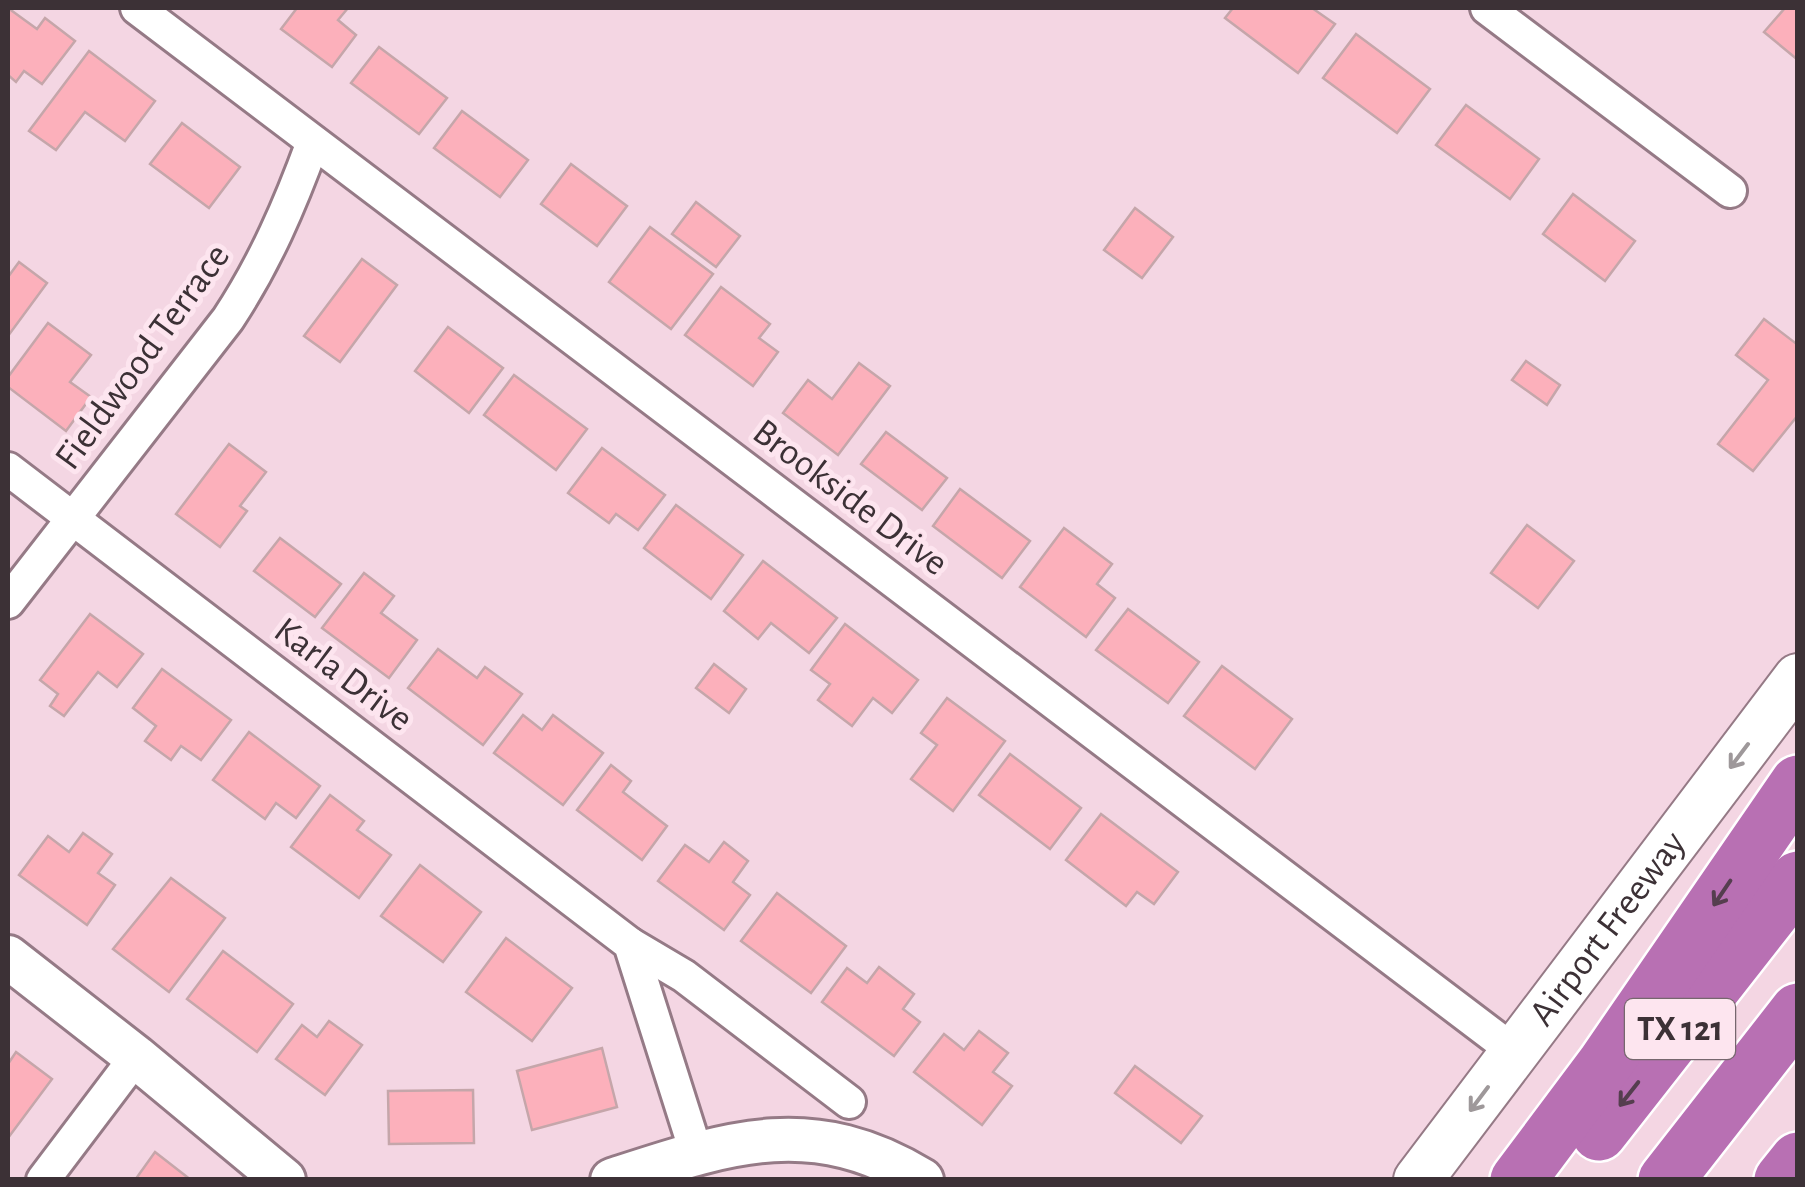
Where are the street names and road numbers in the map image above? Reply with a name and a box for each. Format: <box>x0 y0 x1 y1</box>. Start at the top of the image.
street label: Fieldwood Terrace <box>49 237 237 477</box>
street label: Brookside Drive <box>746 413 954 583</box>
street label: Karla Drive <box>267 611 419 739</box>
street label: Airport Freeway <box>1523 825 1693 1033</box>
road number: TX 121 <box>1625 999 1735 1059</box>

